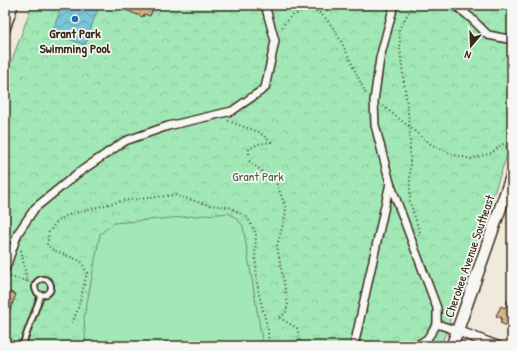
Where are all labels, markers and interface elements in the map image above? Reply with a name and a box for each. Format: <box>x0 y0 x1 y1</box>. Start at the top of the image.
marker: Grant Park Swimming Pool <box>70 14 80 24</box>
place label: Grant Park Swimming Pool <box>40 24 111 58</box>
north arrow <box>451 26 491 66</box>
text: N <box>463 48 473 63</box>
park label: Grant Park <box>232 167 284 185</box>
street label: Cherokee Avenue Southeast <box>440 192 499 320</box>

